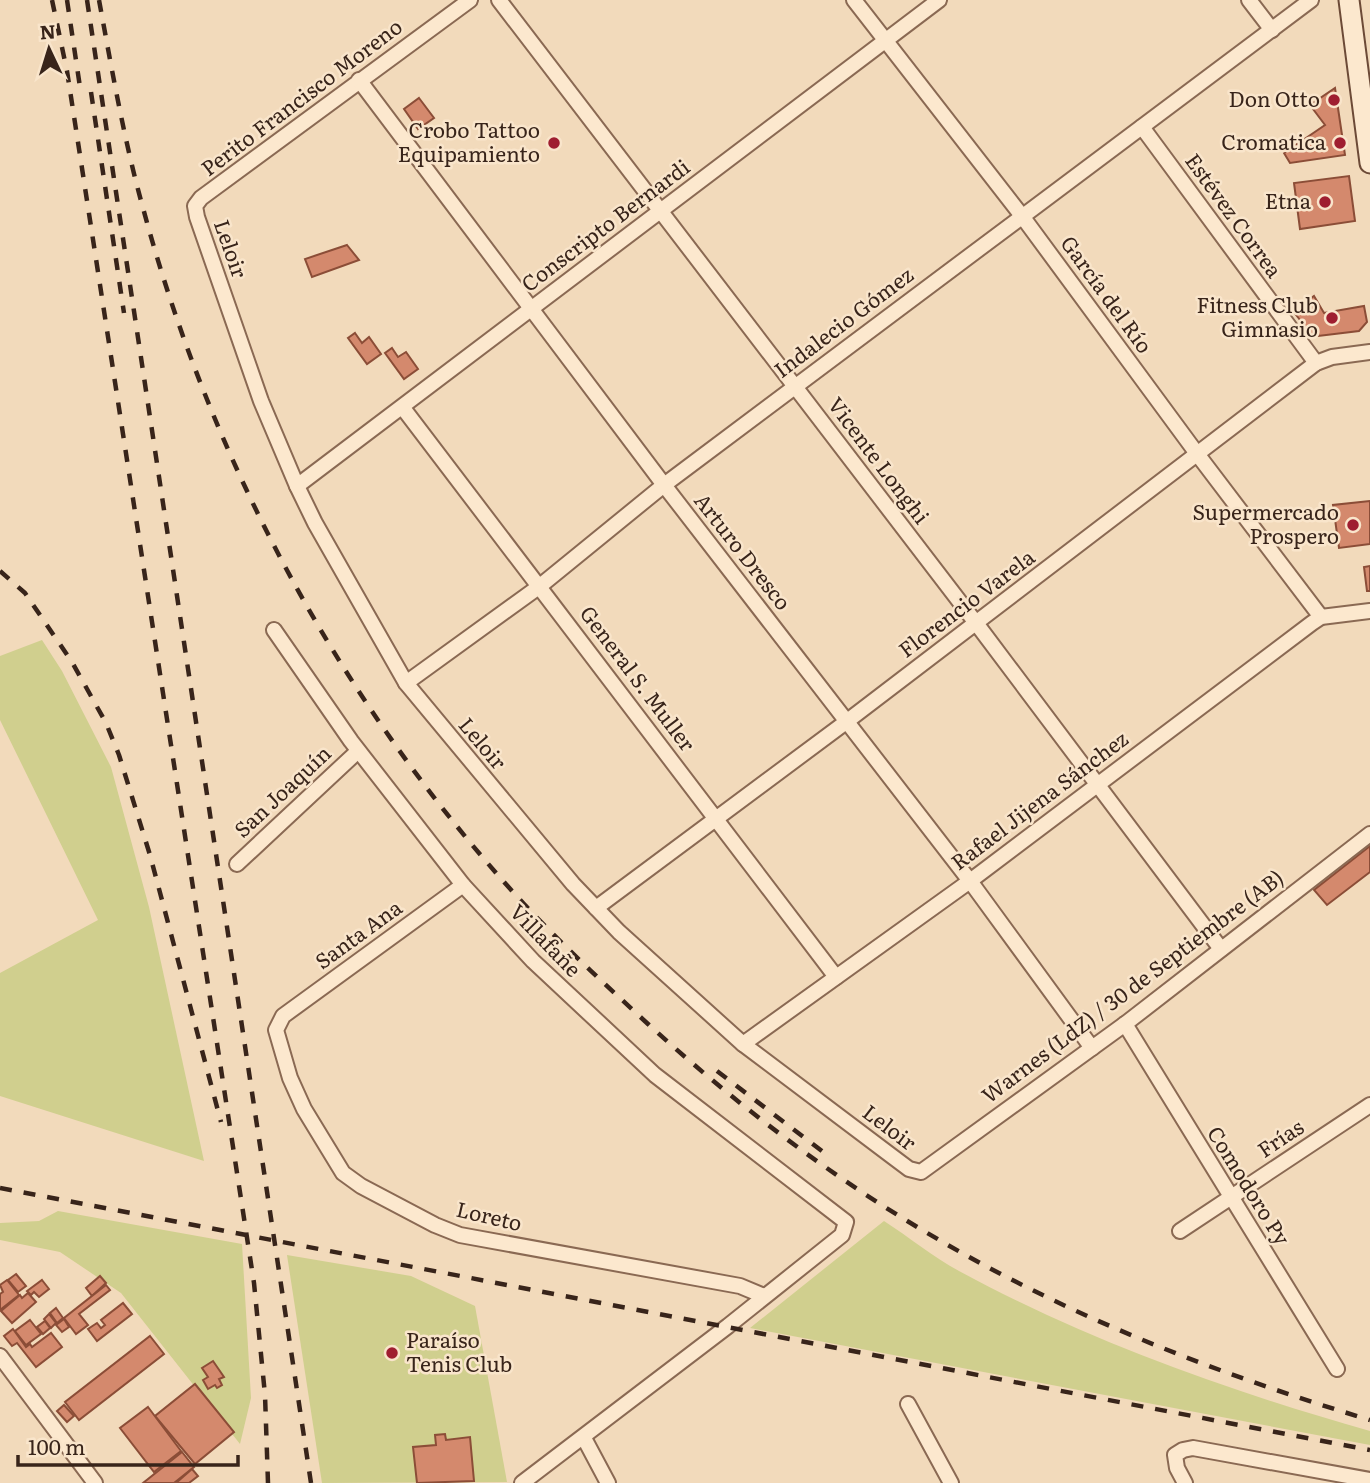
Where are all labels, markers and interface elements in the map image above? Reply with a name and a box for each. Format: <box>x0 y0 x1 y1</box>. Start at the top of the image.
street label: Perito Francisco Moreno <box>193 10 408 182</box>
north arrow <box>14 14 84 84</box>
text: N <box>39 17 57 46</box>
place label: Don Otto <box>1229 82 1320 113</box>
marker: Don Otto <box>1326 92 1342 108</box>
place label: Crobo Tattoo Equipamiento <box>398 113 540 168</box>
place label: Cromatica <box>1221 125 1327 156</box>
marker: Crobo Tattoo Equipamiento <box>546 135 562 151</box>
marker: Cromatica <box>1332 135 1348 151</box>
street label: Estévez Correa <box>1179 146 1291 284</box>
street label: Conscripto Bernardi <box>514 150 695 298</box>
place label: Etna <box>1265 184 1312 215</box>
marker: Etna <box>1317 194 1333 210</box>
street label: Leloir <box>208 215 257 282</box>
street label: García del Río <box>1055 228 1161 359</box>
street label: Indalecio Gómez <box>766 258 919 384</box>
place label: Fitness Club Gimnasio <box>1196 288 1318 343</box>
marker: Fitness Club Gimnasio <box>1324 310 1340 326</box>
street label: Vicente Longhi <box>822 390 938 529</box>
street label: Arturo Dresco <box>688 485 800 616</box>
place label: Supermercado Prospero <box>1192 495 1339 550</box>
marker: Supermercado Prospero <box>1345 517 1361 533</box>
street label: Florencio Varela <box>891 540 1041 664</box>
street label: General S. Muller <box>574 598 704 757</box>
street label: Leloir <box>453 709 515 775</box>
street label: Rafael Jijena Sánchez <box>943 722 1134 876</box>
street label: San Joaquín <box>226 737 337 843</box>
street label: Warnes (LdZ) / 30 de Septiembre (AB) <box>974 861 1289 1109</box>
street label: Santa Ana <box>308 890 408 975</box>
street label: Villafañe <box>504 896 590 983</box>
street label: Leloir <box>857 1096 924 1156</box>
street label: Frías <box>1250 1110 1309 1164</box>
street label: Comodoro Py <box>1201 1119 1300 1251</box>
street label: Loreto <box>454 1192 525 1237</box>
place label: Paraíso Tenis Club <box>406 1323 512 1378</box>
marker: Paraíso Tenis Club <box>384 1345 400 1361</box>
scale bar <box>18 1424 238 1468</box>
text: 100 m <box>28 1430 85 1461</box>

